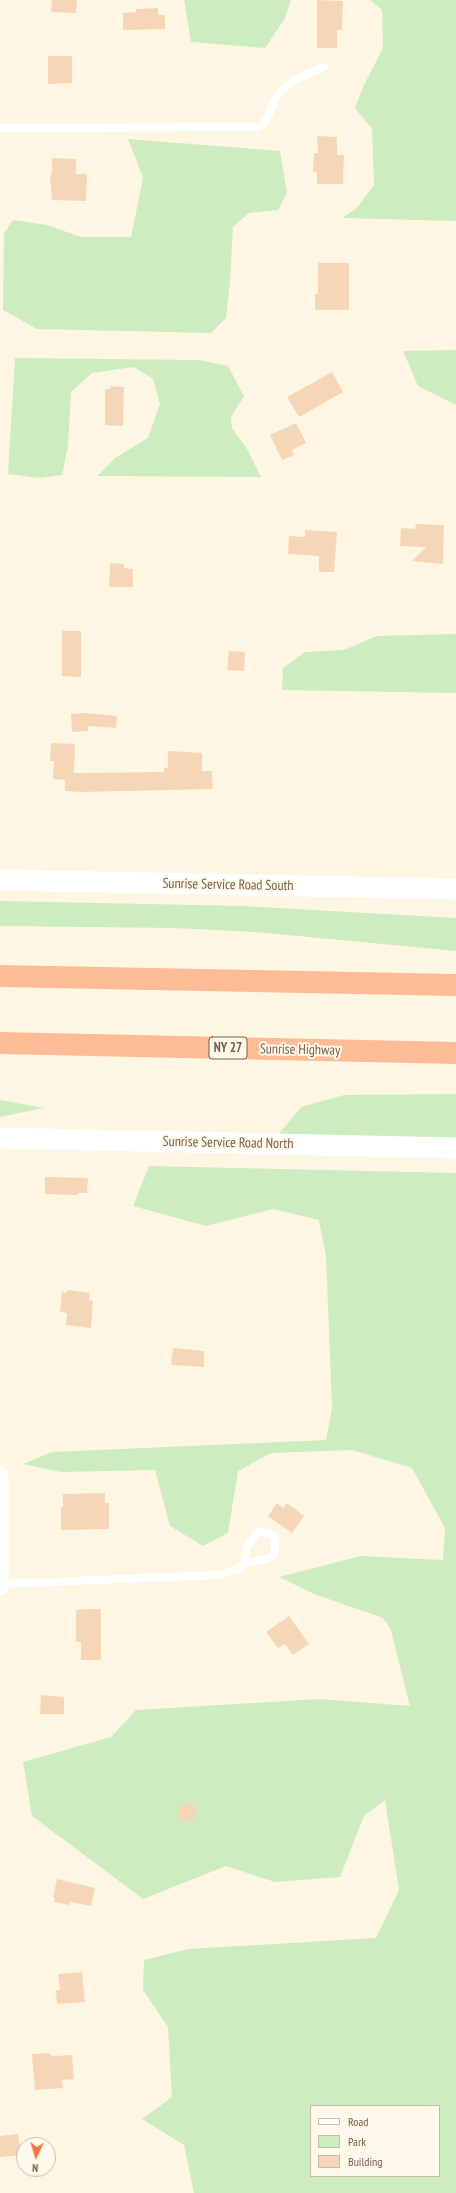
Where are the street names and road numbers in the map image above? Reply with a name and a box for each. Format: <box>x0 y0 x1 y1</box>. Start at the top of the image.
street label: Sunrise Service Road South <box>162 875 294 895</box>
road number: NY 27 <box>209 1037 247 1059</box>
street label: Sunrise Highway <box>260 1041 340 1059</box>
street label: Sunrise Service Road North <box>162 1133 294 1153</box>

